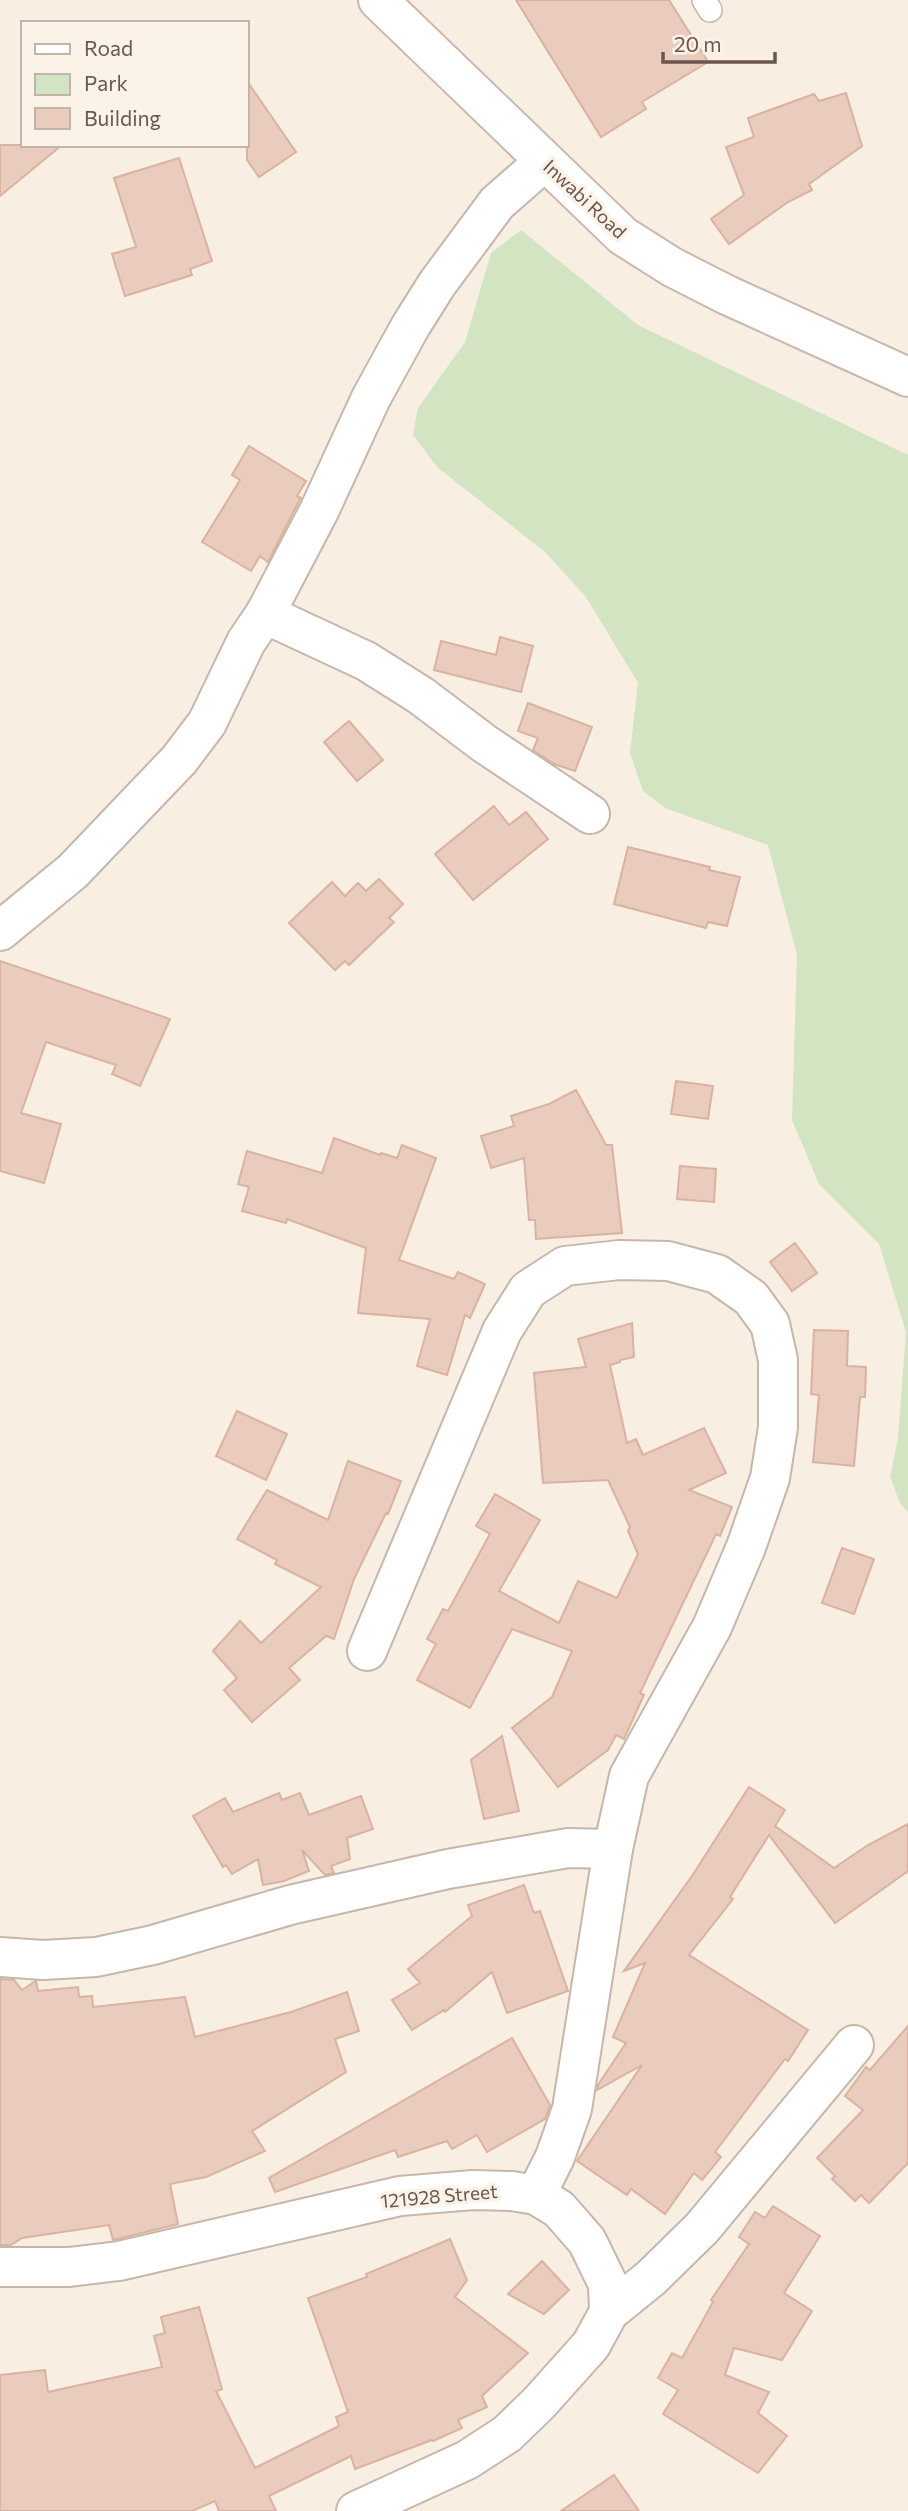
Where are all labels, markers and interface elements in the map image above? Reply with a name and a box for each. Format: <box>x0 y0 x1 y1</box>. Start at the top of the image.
legend <box>21 21 248 147</box>
scale bar <box>663 21 775 65</box>
text: 20 m <box>674 31 722 56</box>
text: Road <box>84 35 133 60</box>
text: Park <box>84 70 128 95</box>
text: Building <box>84 105 161 130</box>
street label: Inwabi Road <box>539 154 632 243</box>
street label: 121928 Street <box>379 2179 499 2212</box>

